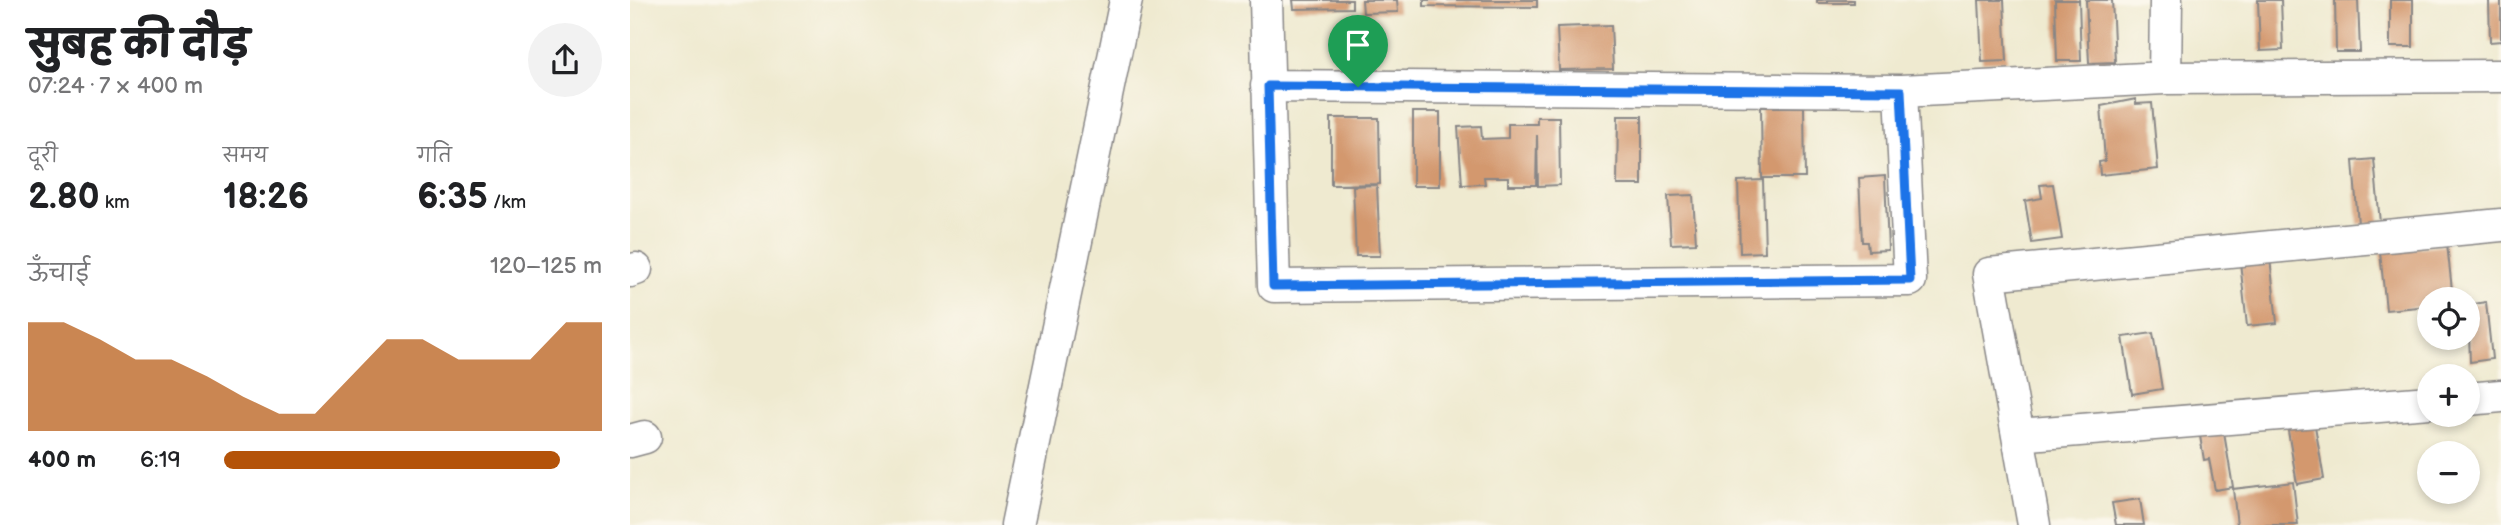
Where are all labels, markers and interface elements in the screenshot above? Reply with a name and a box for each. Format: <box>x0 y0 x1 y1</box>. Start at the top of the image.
pin <box>1328 15 1388 87</box>
text: सुबह की दौड़ <box>28 23 249 68</box>
button: share <box>528 23 602 97</box>
icon: arrive <box>1339 26 1377 64</box>
text: 07:24 · 7 × 400 m <box>28 72 203 100</box>
text: दूरी <box>28 145 58 168</box>
text: समय <box>223 145 268 168</box>
text: गति <box>417 145 452 168</box>
text: 2.80 <box>28 176 100 219</box>
text: 18:26 <box>223 176 309 219</box>
text: 6:35 <box>417 176 488 219</box>
text: km <box>100 191 130 214</box>
text: /km <box>488 191 526 214</box>
text: 120–125 m <box>490 252 602 280</box>
text: ऊँचाई <box>28 260 90 288</box>
map controls <box>2417 287 2480 504</box>
button: locate <box>2417 287 2480 350</box>
button: + <box>2417 364 2480 427</box>
button: − <box>2417 441 2480 504</box>
text: 400 m <box>28 446 96 474</box>
text: 6:19 <box>140 446 181 474</box>

